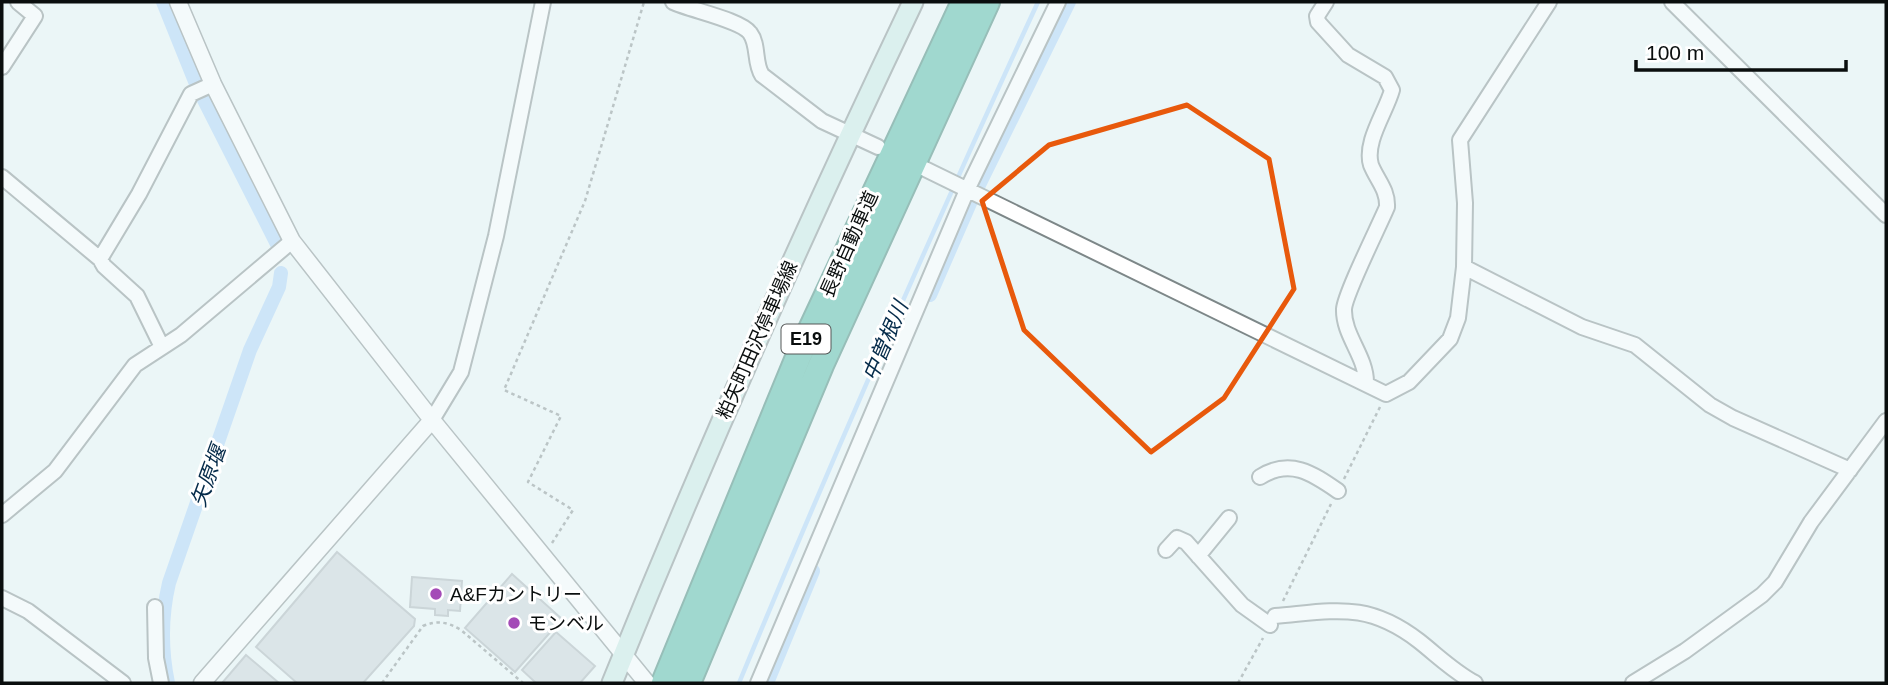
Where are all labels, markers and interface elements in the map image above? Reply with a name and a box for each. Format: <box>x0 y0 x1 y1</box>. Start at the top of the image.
scale bar <box>1636 28 1846 72</box>
text: 100 m <box>1646 41 1704 64</box>
street label: 長野自動車道 <box>816 188 882 300</box>
street label: 粕矢町田沢停車場線 <box>713 258 801 422</box>
water label: 中曽根川 <box>858 296 913 384</box>
road number: E19 <box>782 324 830 354</box>
water label: 矢原堰 <box>186 439 231 510</box>
place label: A&Fカントリー <box>450 584 582 605</box>
marker: A&Fカントリー <box>428 586 444 602</box>
place label: モンベル <box>528 613 604 634</box>
marker: モンベル <box>506 615 522 631</box>

